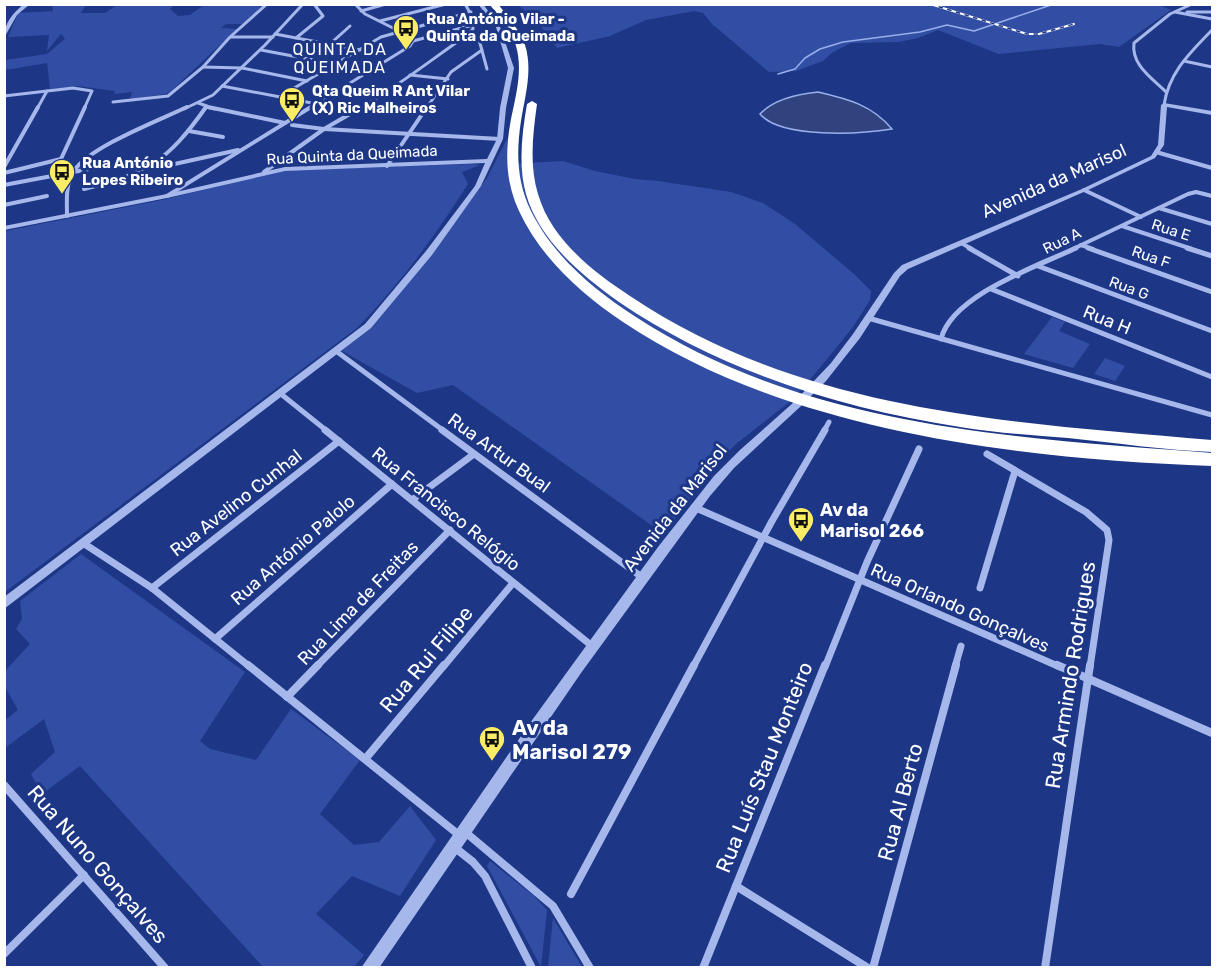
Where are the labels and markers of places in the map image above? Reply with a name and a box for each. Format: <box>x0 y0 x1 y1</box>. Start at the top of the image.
place label: Rua António Vilar - Quinta da Queimada <box>426 10 575 45</box>
bus stop icon: Rua António Vilar - Quinta da Queimada <box>391 13 421 51</box>
place label: Qta Queim R Ant Vilar (X) Ric Malheiros <box>312 82 470 117</box>
bus stop icon: Qta Queim R Ant Vilar (X) Ric Malheiros <box>277 85 307 123</box>
place label: Rua António Lopes Ribeiro <box>82 154 183 189</box>
bus stop icon: Rua António Lopes Ribeiro <box>47 157 77 195</box>
place label: Av da Marisol 266 <box>820 499 924 542</box>
bus stop icon: Av da Marisol 266 <box>786 505 816 543</box>
place label: Av da Marisol 279 <box>512 715 631 764</box>
bus stop icon: Av da Marisol 279 <box>477 724 507 762</box>

